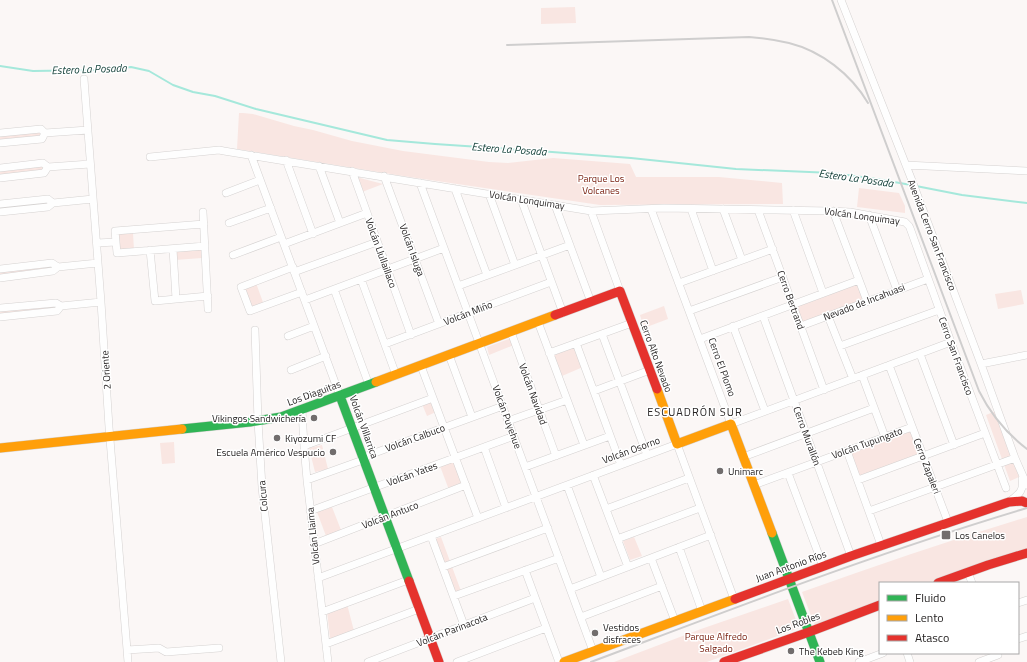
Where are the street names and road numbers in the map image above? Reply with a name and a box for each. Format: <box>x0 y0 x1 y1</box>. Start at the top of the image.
street label: Avenida Cerro San Francisco <box>904 177 960 293</box>
street label: Volcán Lonquimay <box>488 187 566 213</box>
street label: Volcán Lonquimay <box>823 203 901 229</box>
street label: Volcán Llullaillaco <box>361 216 401 290</box>
street label: Volcán Isluga <box>396 222 428 278</box>
street label: Cerro Bertrand <box>773 268 809 332</box>
street label: Nevado de Incahuasi <box>821 280 907 324</box>
street label: Volcán Miño <box>441 297 495 329</box>
street label: Cerro San Francisco <box>935 315 977 397</box>
street label: Cerro Alto Nevado <box>636 318 676 394</box>
street label: Cerro El Plomo <box>704 335 740 399</box>
street label: 2 Oriente <box>97 350 115 390</box>
street label: Volcán Navidad <box>515 361 551 427</box>
street label: Los Diaguitas <box>285 376 343 410</box>
street label: Volcán Puyehue <box>489 383 525 451</box>
street label: Volcán Villarrica <box>346 393 382 461</box>
street label: Cerro Murallón <box>789 404 825 468</box>
street label: Volcán Calbuco <box>383 420 447 456</box>
street label: Volcán Tupungato <box>829 423 905 463</box>
street label: Volcán Osorno <box>600 433 662 467</box>
street label: Cerro Zapaleri <box>910 436 944 496</box>
street label: Volcán Yates <box>385 458 440 490</box>
street label: Colcura <box>254 480 272 512</box>
street label: Volcán Antuco <box>359 497 421 533</box>
street label: Volcán Llaima <box>303 507 323 565</box>
street label: Juan Antonio Ríos <box>754 546 829 586</box>
street label: Los Robles <box>774 608 822 638</box>
street label: Volcán Parinacota <box>414 610 490 650</box>

